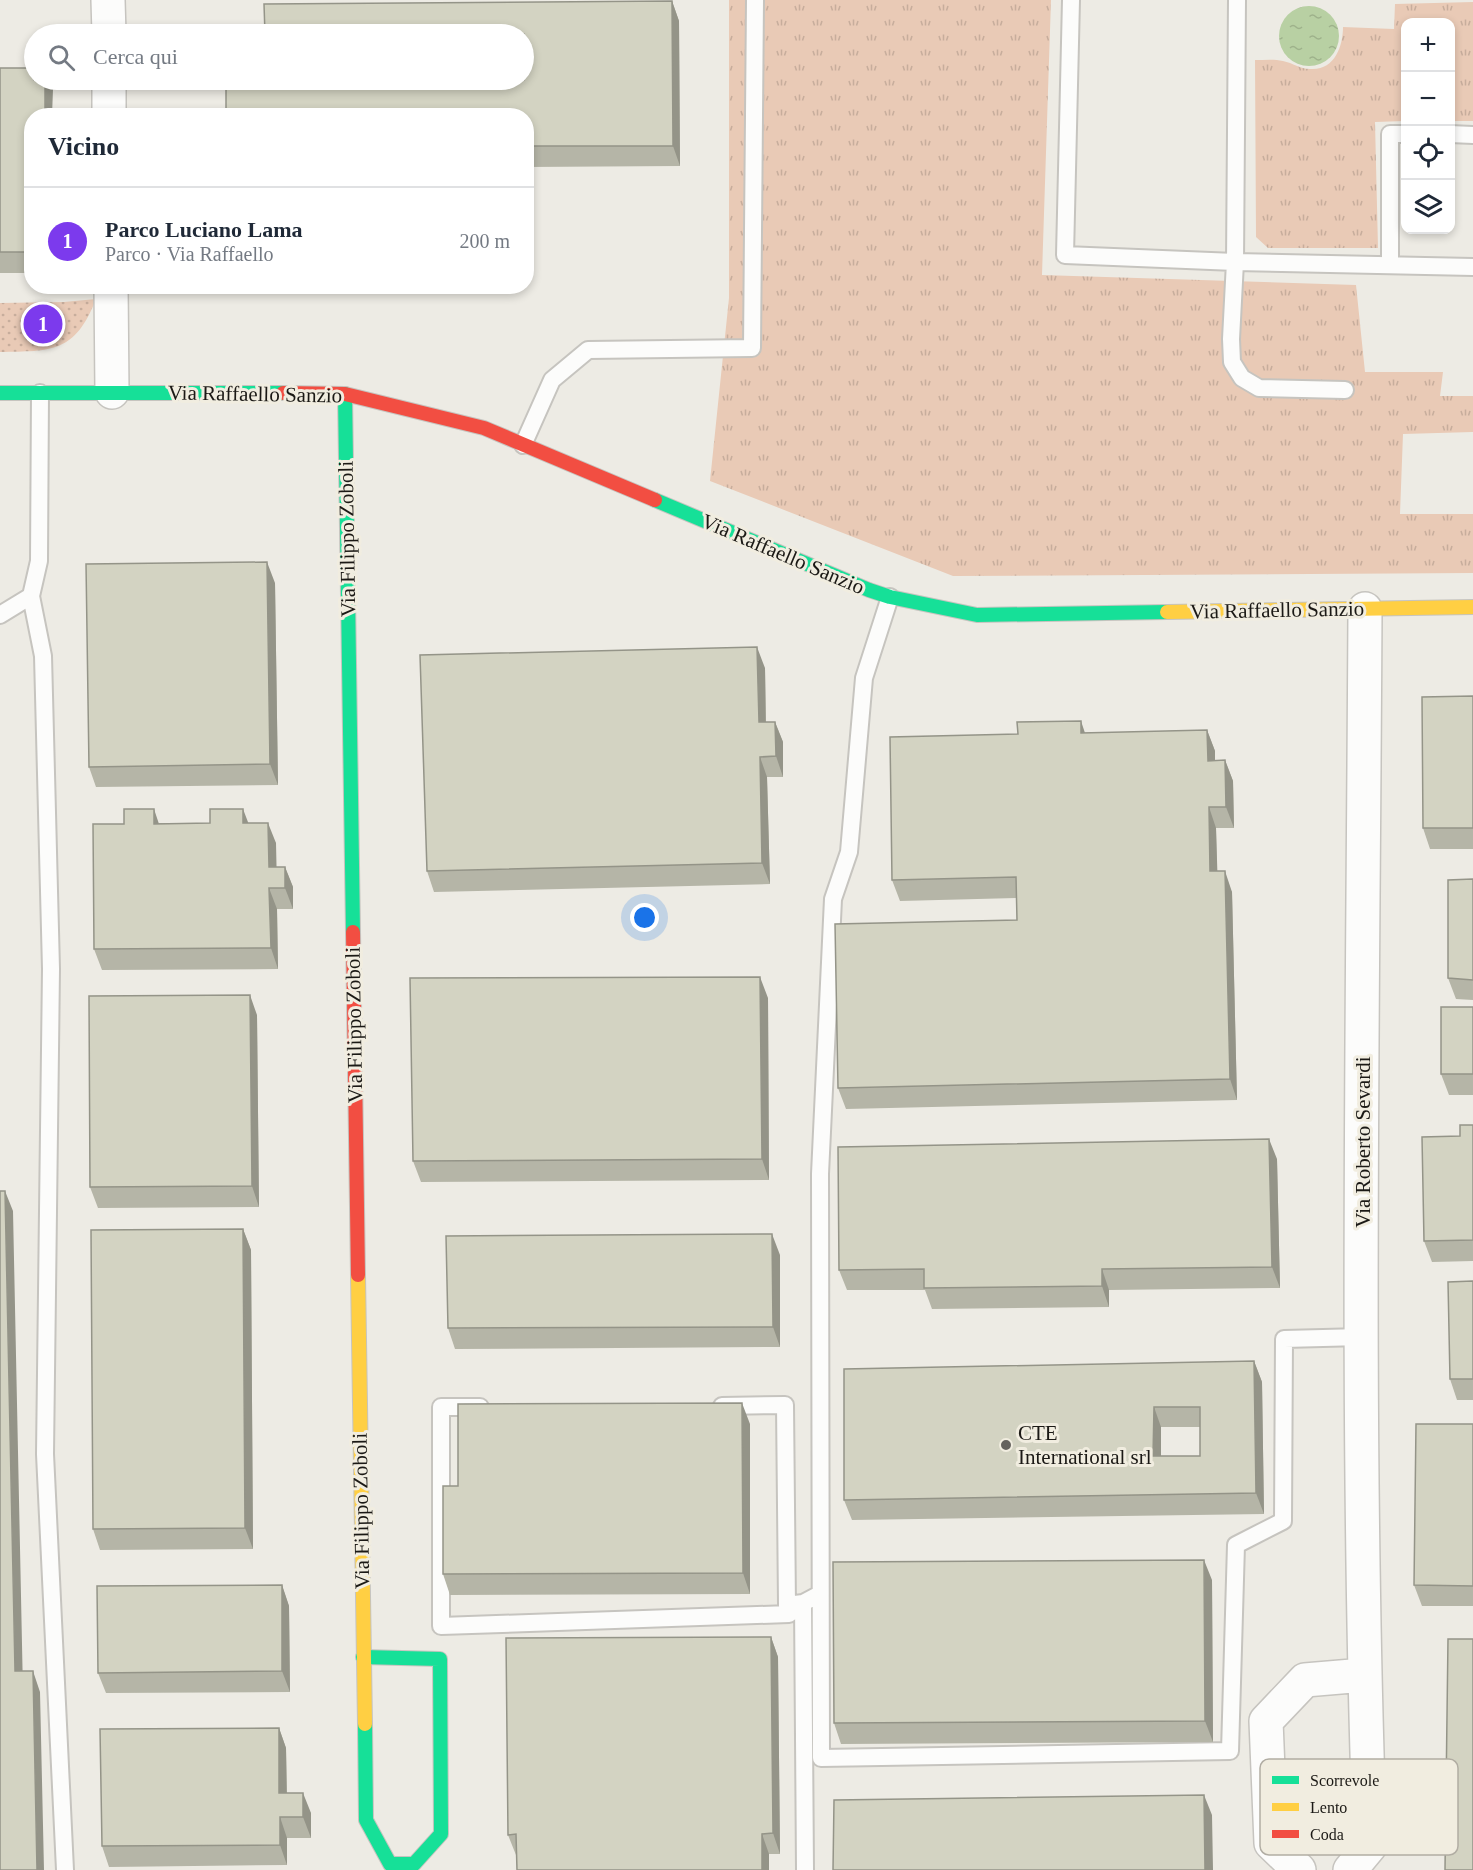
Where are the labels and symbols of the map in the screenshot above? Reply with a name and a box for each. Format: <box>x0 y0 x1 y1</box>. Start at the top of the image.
pin: 1 <box>24 302 63 346</box>
street label: Via Raffaello Sanzio <box>168 380 342 408</box>
street label: Via Filippo Zoboli <box>334 461 360 617</box>
street label: Via Raffaello Sanzio <box>698 509 868 599</box>
street label: Via Raffaello Sanzio <box>1190 596 1364 624</box>
your location <box>630 903 659 932</box>
street label: Via Filippo Zoboli <box>341 947 367 1103</box>
street label: Via Roberto Sevardi <box>1351 1056 1375 1228</box>
place label: CTE International srl <box>1018 1421 1152 1469</box>
street label: Via Filippo Zoboli <box>348 1433 374 1589</box>
marker: CTE International srl <box>999 1438 1013 1452</box>
legend <box>1260 1759 1458 1855</box>
text: Scorrevole <box>1310 1772 1379 1789</box>
text: Lento <box>1310 1799 1347 1816</box>
text: Coda <box>1310 1826 1344 1843</box>

